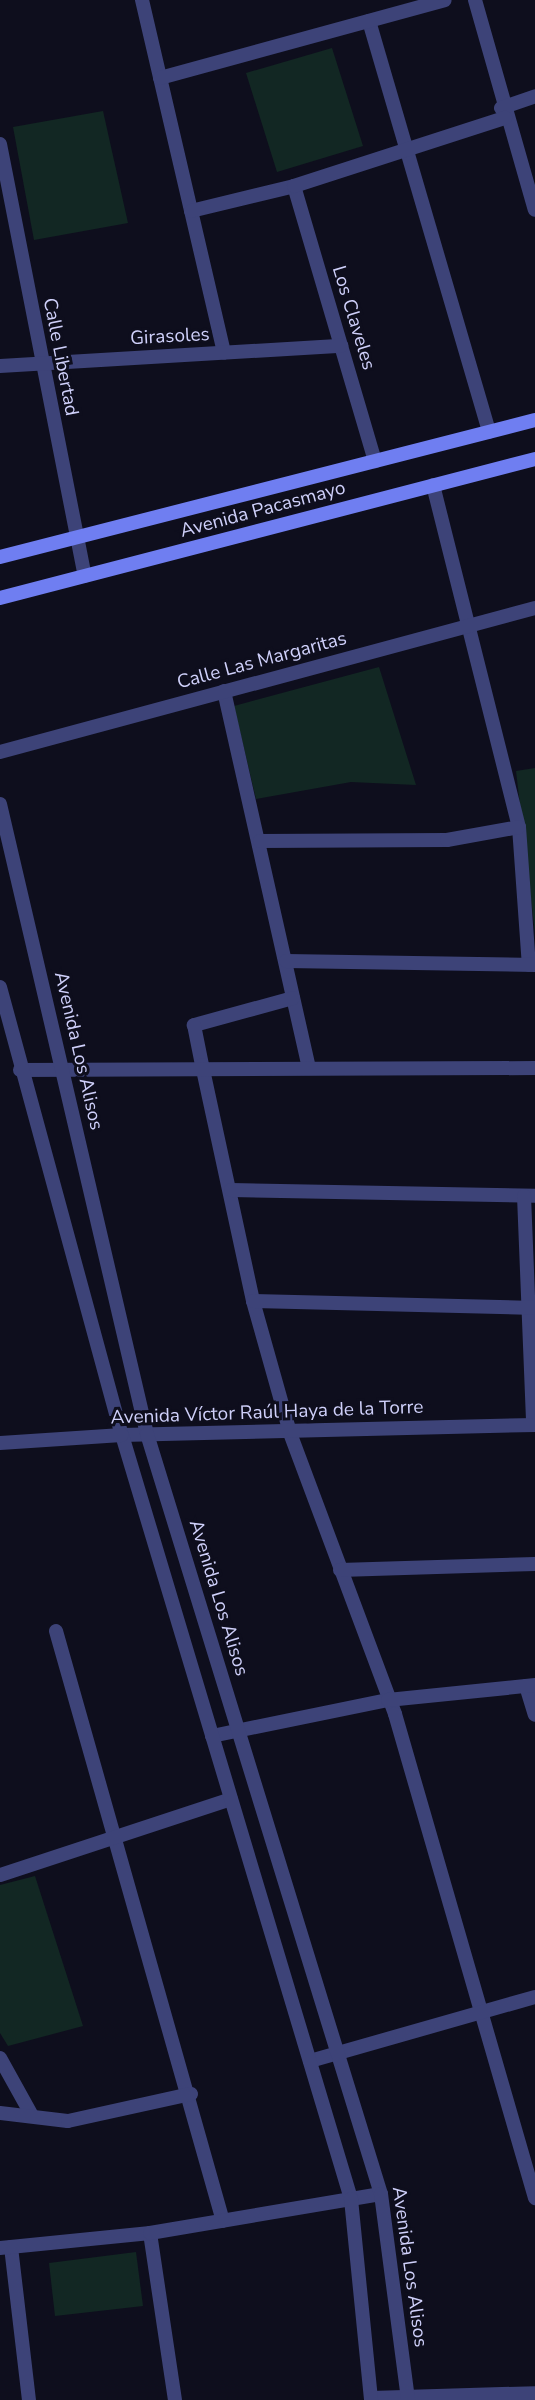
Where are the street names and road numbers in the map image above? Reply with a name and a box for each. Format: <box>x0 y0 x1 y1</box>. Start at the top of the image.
street label: Los Claveles <box>326 263 380 373</box>
street label: Calle Libertad <box>37 296 83 418</box>
street label: Girasoles <box>130 324 210 350</box>
street label: Avenida Pacasmayo <box>178 477 348 543</box>
street label: Calle Las Margaritas <box>175 627 349 695</box>
street label: Avenida Los Alisos <box>49 970 107 1132</box>
street label: Avenida Víctor Raúl Haya de la Torre <box>110 1396 424 1430</box>
street label: Avenida Los Alisos <box>183 1517 253 1679</box>
street label: Avenida Los Alisos <box>386 2185 432 2349</box>

